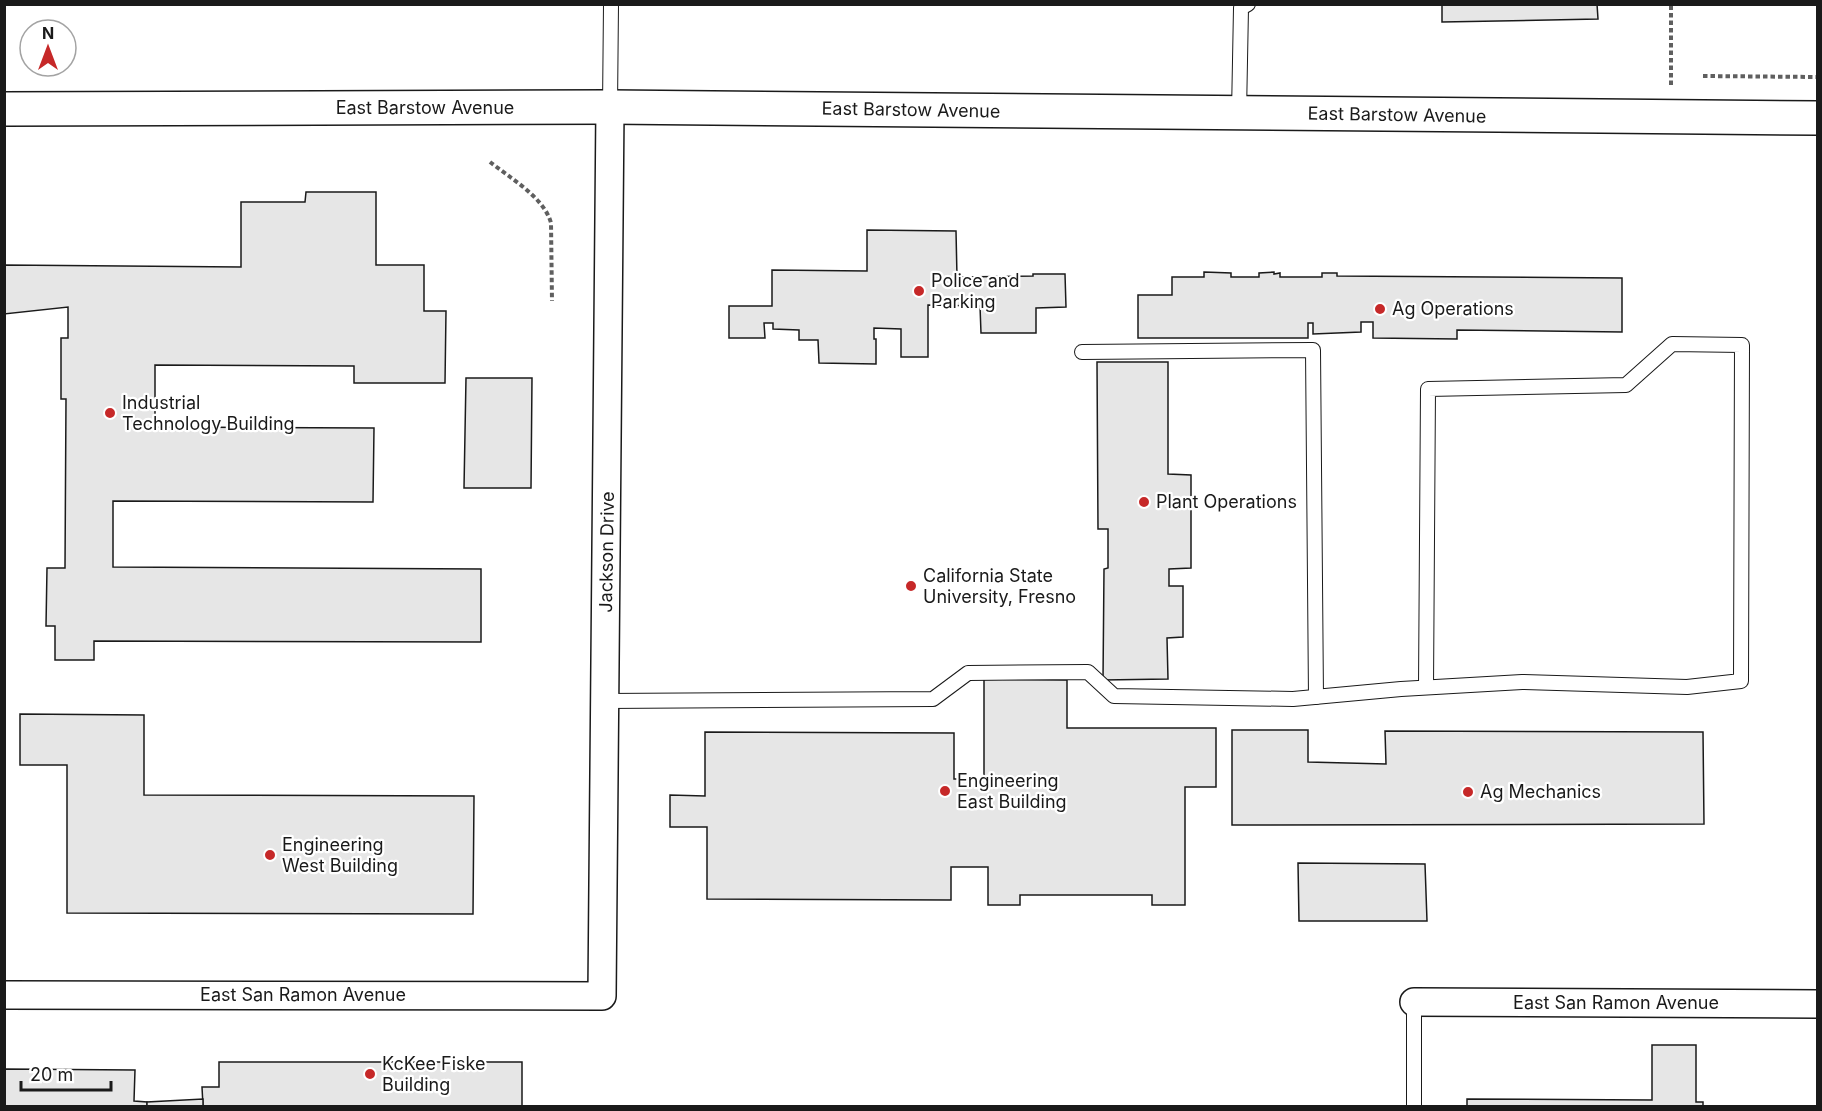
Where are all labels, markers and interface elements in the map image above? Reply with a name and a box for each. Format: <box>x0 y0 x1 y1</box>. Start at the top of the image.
north arrow <box>18 18 78 78</box>
text: N <box>42 23 54 43</box>
street label: East Barstow Avenue <box>336 97 514 118</box>
street label: East Barstow Avenue <box>821 97 1001 122</box>
street label: East Barstow Avenue <box>1307 102 1487 127</box>
place label: Police and Parking <box>931 270 1020 312</box>
marker: Police and Parking <box>912 284 926 298</box>
place label: Ag Operations <box>1392 298 1514 319</box>
marker: Ag Operations <box>1373 302 1387 316</box>
place label: Industrial Technology Building <box>122 392 295 434</box>
marker: Industrial Technology Building <box>103 406 117 420</box>
street label: Jackson Drive <box>595 491 618 613</box>
place label: Plant Operations <box>1156 491 1297 512</box>
marker: Plant Operations <box>1137 495 1151 509</box>
place label: California State University, Fresno <box>923 565 1076 607</box>
marker: California State University, Fresno <box>904 579 918 593</box>
place label: Engineering East Building <box>957 770 1067 812</box>
place label: Ag Mechanics <box>1480 781 1601 802</box>
marker: Engineering East Building <box>938 784 952 798</box>
marker: Ag Mechanics <box>1461 785 1475 799</box>
place label: Engineering West Building <box>282 834 398 876</box>
marker: Engineering West Building <box>263 848 277 862</box>
street label: East San Ramon Avenue <box>200 984 406 1005</box>
street label: East San Ramon Avenue <box>1513 992 1719 1013</box>
place label: KcKee Fiske Building <box>382 1053 486 1095</box>
scale bar <box>21 1054 111 1092</box>
text: 20 m <box>30 1064 73 1085</box>
marker: KcKee Fiske Building <box>363 1067 377 1081</box>

